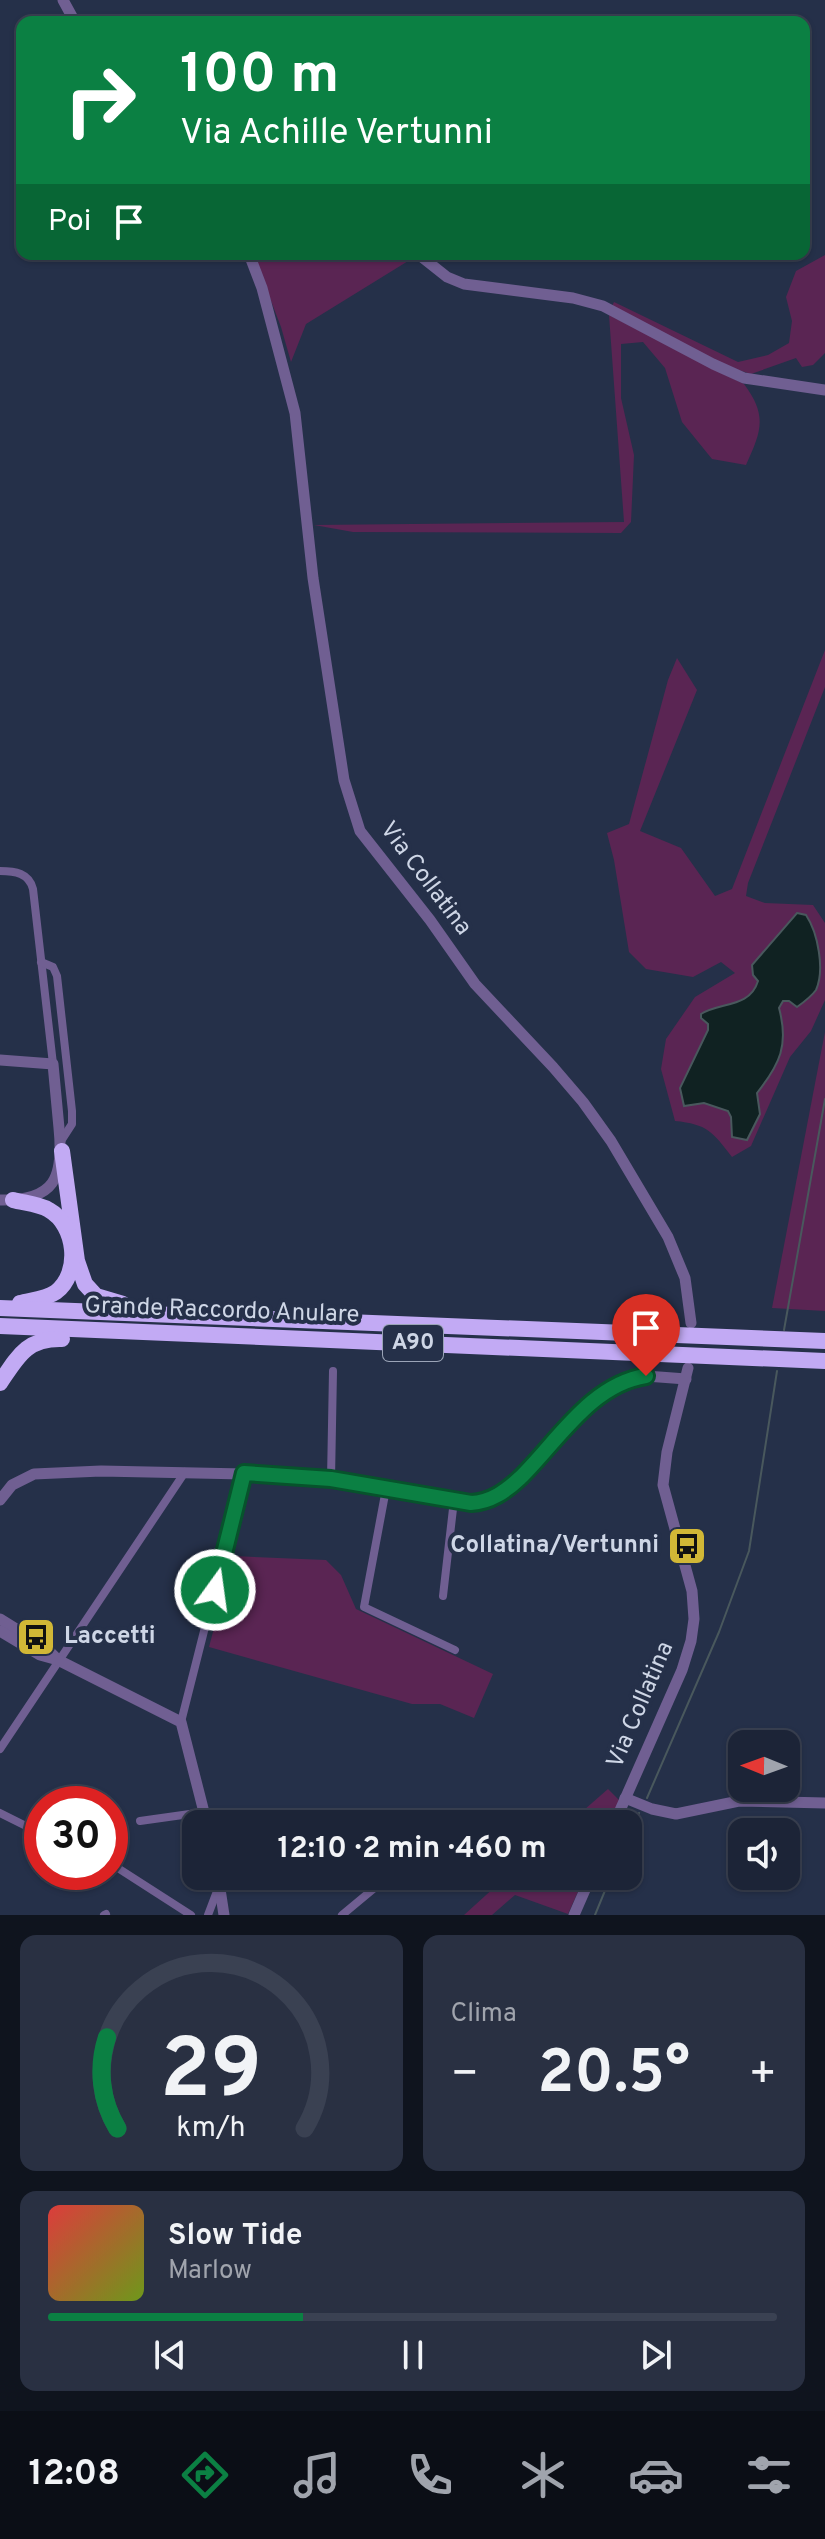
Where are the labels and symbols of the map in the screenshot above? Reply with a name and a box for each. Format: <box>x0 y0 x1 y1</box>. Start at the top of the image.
street label: Via Collatina <box>372 816 478 942</box>
street label: Grande Raccordo Anulare <box>84 1291 360 1331</box>
pin <box>612 1294 680 1376</box>
road number: A90 <box>383 1325 443 1361</box>
bus stop icon: Collatina/Vertunni <box>666 1525 708 1567</box>
place label: Collatina/Vertunni <box>450 1531 659 1561</box>
position arrow <box>173 1548 257 1632</box>
bus stop icon: Laccetti <box>15 1616 57 1658</box>
place label: Laccetti <box>64 1622 156 1652</box>
street label: Via Collatina <box>601 1637 681 1773</box>
north arrow <box>728 1730 800 1802</box>
speed limit sign: 30 <box>24 1786 128 1890</box>

